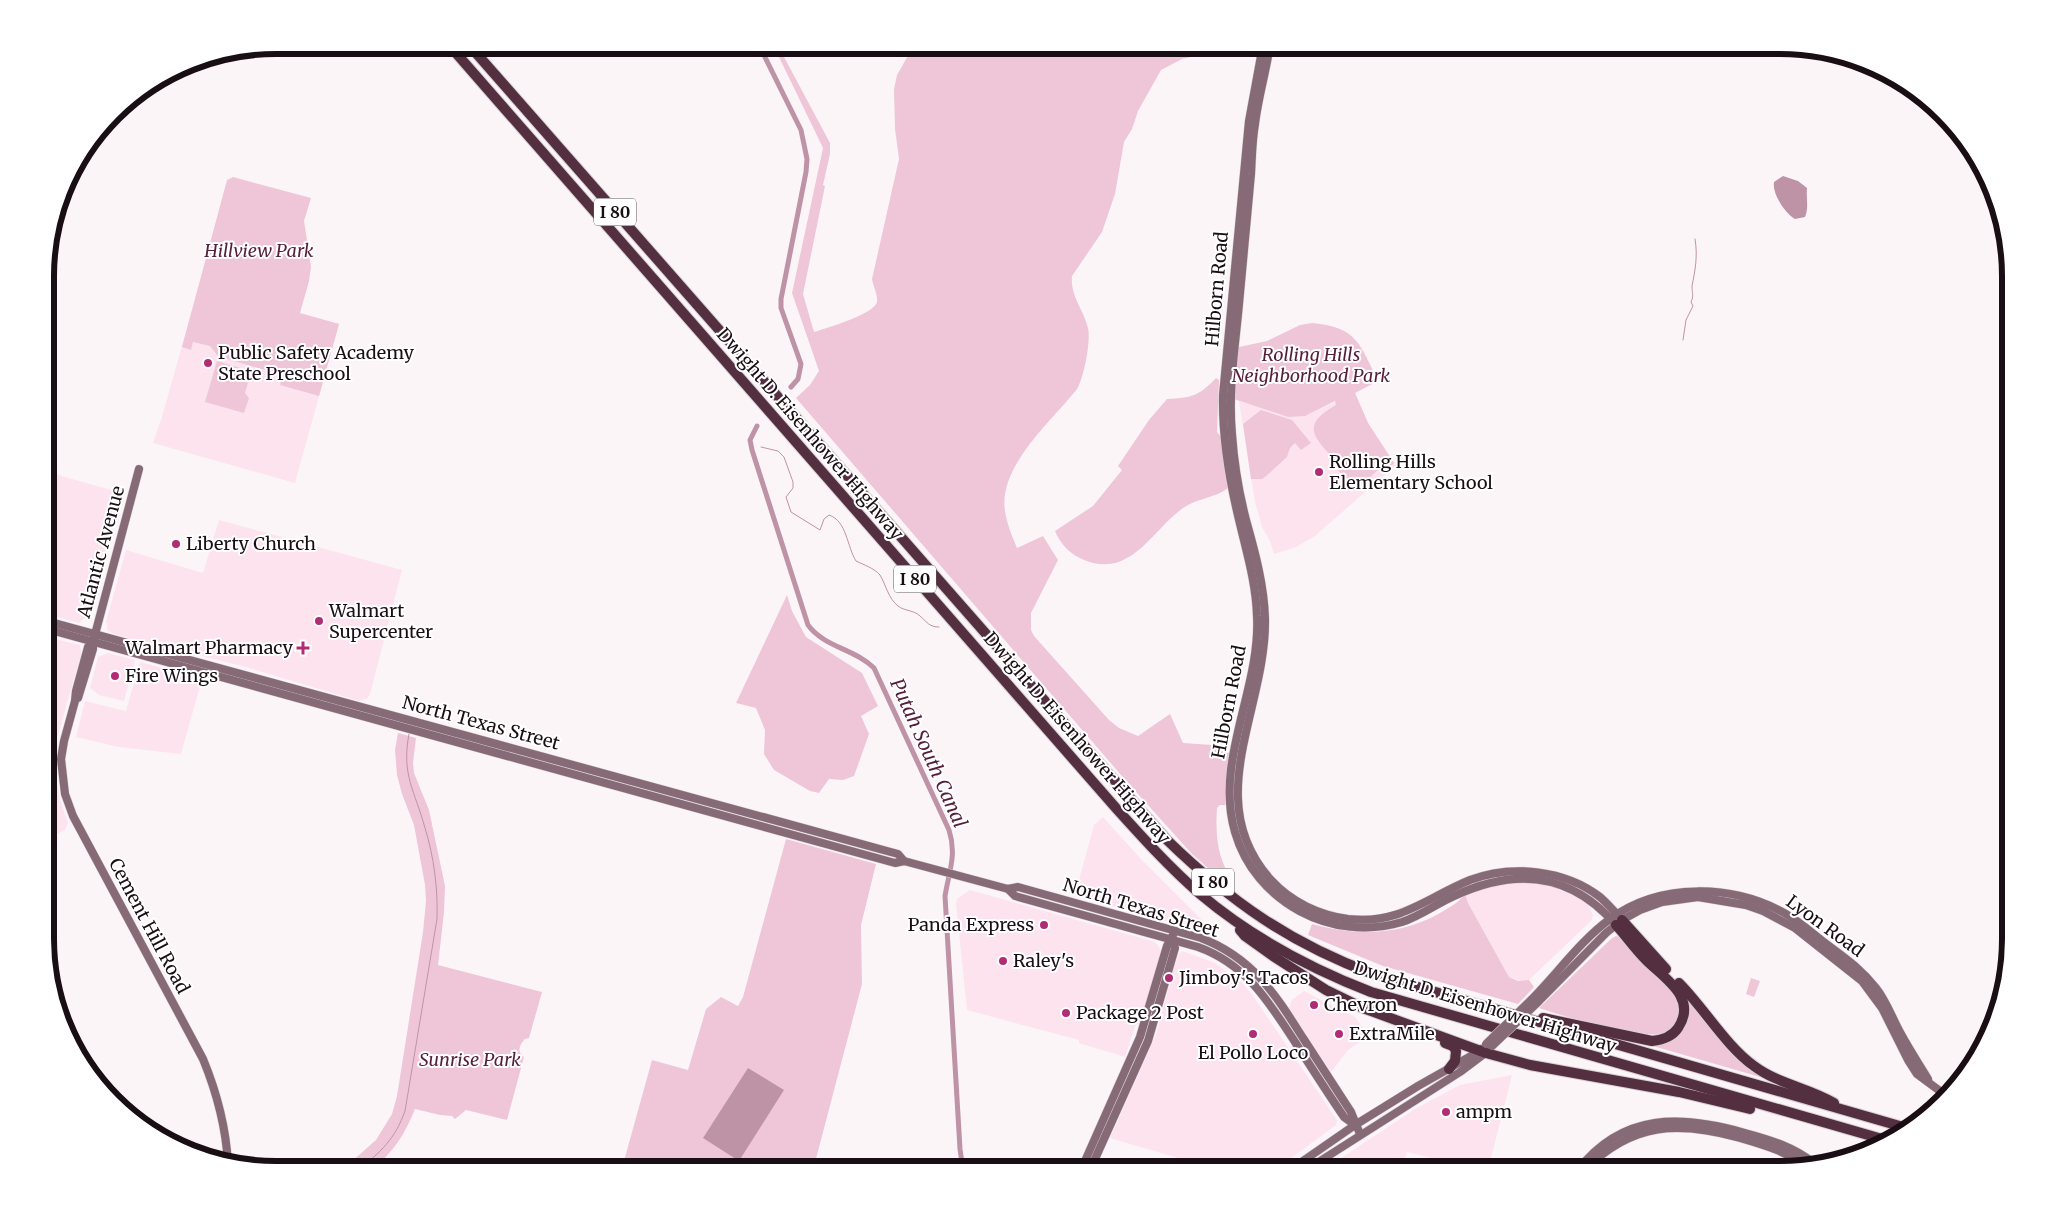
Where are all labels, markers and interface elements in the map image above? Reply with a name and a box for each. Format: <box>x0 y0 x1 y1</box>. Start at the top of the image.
road number: I 80 <box>594 198 636 226</box>
street label: Hilborn Road <box>1200 230 1233 347</box>
park label: Hillview Park <box>203 239 314 262</box>
street label: Dwight D. Eisenhower Highway <box>712 323 909 545</box>
place label: Public Safety Academy State Preschool <box>218 341 415 385</box>
park label: Rolling Hills Neighborhood Park <box>1232 343 1390 387</box>
marker: Public Safety Academy State Preschool <box>202 357 214 369</box>
place label: Rolling Hills Elementary School <box>1329 450 1493 494</box>
marker: Rolling Hills Elementary School <box>1313 466 1325 478</box>
street label: Atlantic Avenue <box>72 483 129 621</box>
place label: Liberty Church <box>186 532 316 555</box>
marker: Liberty Church <box>170 538 182 550</box>
road number: I 80 <box>894 566 936 592</box>
place label: Walmart Supercenter <box>328 599 433 643</box>
marker: Walmart Supercenter <box>313 615 325 627</box>
street label: Dwight D. Eisenhower Highway <box>979 627 1176 849</box>
place label: Walmart Pharmacy <box>124 636 294 659</box>
marker: Walmart Pharmacy <box>297 642 309 654</box>
street label: Hilborn Road <box>1206 643 1251 761</box>
place label: Fire Wings <box>125 664 218 687</box>
marker: Fire Wings <box>109 670 121 682</box>
water label: Putah South Canal <box>885 675 973 831</box>
street label: North Texas Street <box>400 690 562 755</box>
street label: Cement Hill Road <box>104 854 195 998</box>
road number: I 80 <box>1192 869 1234 896</box>
street label: North Texas Street <box>1060 873 1222 942</box>
street label: Lyon Road <box>1782 890 1869 962</box>
place label: Panda Express <box>908 913 1034 936</box>
marker: Panda Express <box>1038 919 1050 931</box>
place label: Raley's <box>1013 949 1074 972</box>
marker: Raley's <box>997 955 1009 967</box>
street label: Dwight D. Eisenhower Highway <box>1351 956 1620 1058</box>
place label: Jimboy's Tacos <box>1178 966 1309 989</box>
marker: Jimboy's Tacos <box>1163 972 1175 984</box>
place label: Chevron <box>1324 993 1398 1016</box>
marker: Chevron <box>1308 999 1320 1011</box>
place label: Package 2 Post <box>1076 1001 1204 1024</box>
marker: Package 2 Post <box>1060 1007 1072 1019</box>
place label: ExtraMile <box>1349 1022 1435 1045</box>
marker: El Pollo Loco <box>1247 1028 1259 1040</box>
marker: ExtraMile <box>1333 1028 1345 1040</box>
place label: El Pollo Loco <box>1198 1041 1308 1064</box>
park label: Sunrise Park <box>419 1048 521 1071</box>
place label: ampm <box>1456 1100 1512 1123</box>
marker: ampm <box>1440 1106 1452 1118</box>

